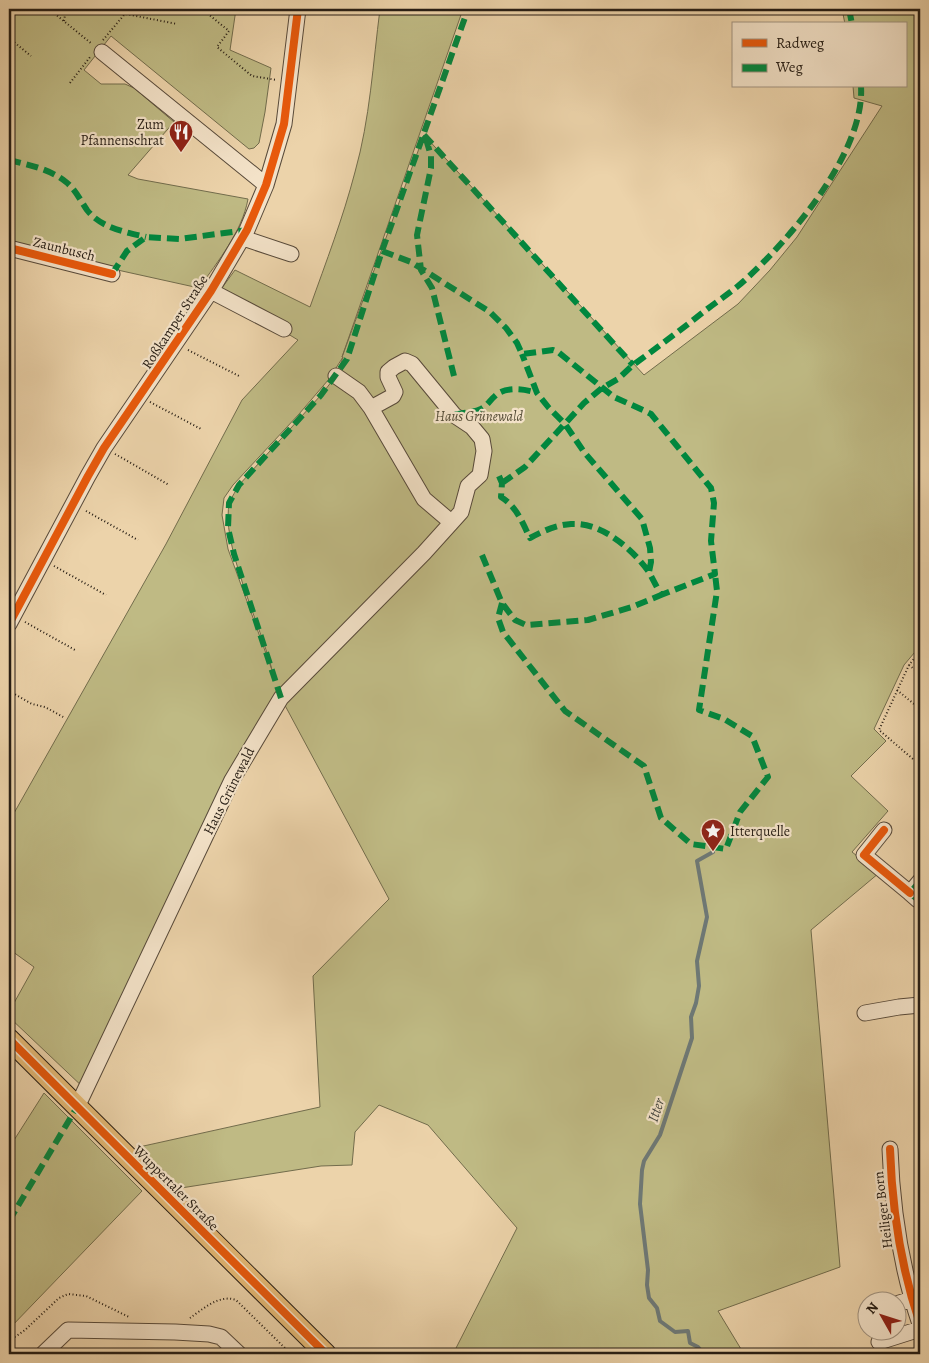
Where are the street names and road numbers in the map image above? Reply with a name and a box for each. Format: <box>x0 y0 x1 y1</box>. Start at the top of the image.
street label: Zaunbusch <box>31 232 98 266</box>
street label: Roßkamper Straße <box>138 271 212 373</box>
street label: Haus Grünewald <box>199 744 259 838</box>
street label: Wuppertaler Straße <box>128 1140 223 1235</box>
street label: Heiliger Born <box>869 1170 897 1250</box>

